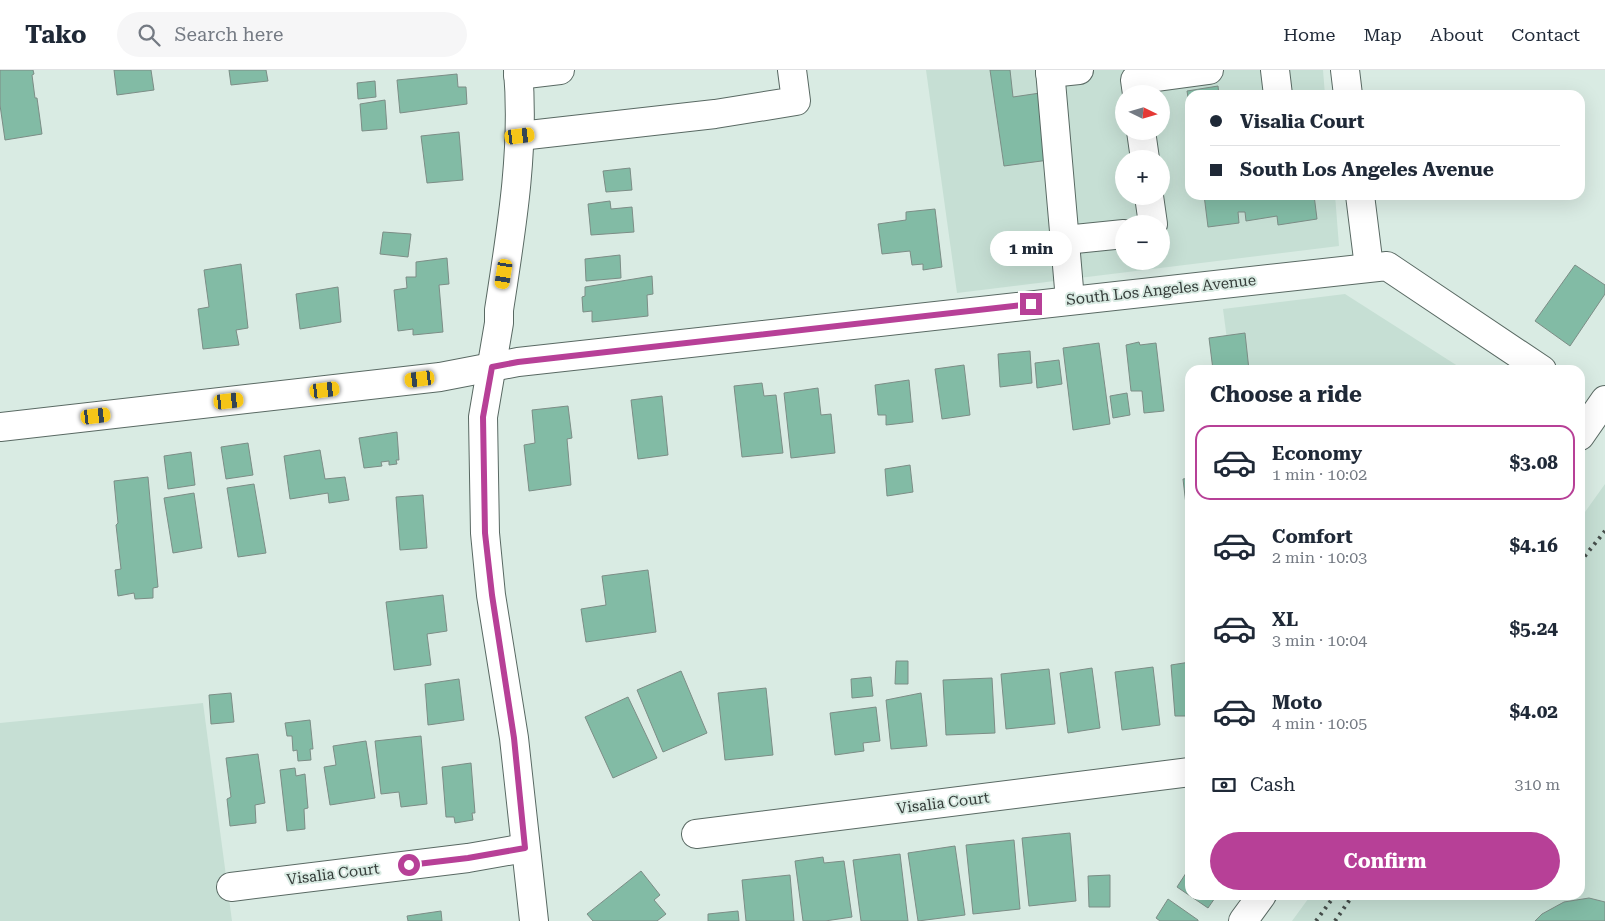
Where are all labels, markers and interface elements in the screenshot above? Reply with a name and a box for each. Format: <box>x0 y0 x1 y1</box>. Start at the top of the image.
search box <box>117 12 467 57</box>
text: Tako <box>25 21 87 49</box>
icon: search <box>135 21 163 49</box>
text: Search here <box>175 23 283 46</box>
text: Home <box>1283 24 1335 45</box>
text: Map <box>1363 24 1402 45</box>
text: About <box>1430 24 1483 45</box>
text: Contact <box>1511 24 1580 45</box>
north arrow <box>1115 85 1170 140</box>
map controls <box>1115 85 1170 270</box>
text: Visalia Court <box>1240 110 1365 133</box>
car <box>504 127 535 145</box>
button: + <box>1115 150 1170 205</box>
text: South Los Angeles Avenue <box>1240 158 1494 181</box>
button: − <box>1115 215 1170 270</box>
callout: 1 min <box>990 232 1072 266</box>
text: 1 min <box>1009 239 1053 258</box>
car <box>494 258 513 290</box>
street label: South Los Angeles Avenue <box>1065 271 1257 309</box>
route end <box>1020 293 1042 315</box>
car <box>404 370 435 388</box>
car <box>309 381 340 399</box>
text: Choose a ride <box>1210 382 1362 407</box>
car <box>213 392 244 410</box>
car <box>80 407 111 425</box>
icon: car <box>1212 440 1257 485</box>
text: Economy <box>1272 442 1362 465</box>
text: $3.08 <box>1509 451 1558 474</box>
text: 1 min · 10:02 <box>1272 465 1367 484</box>
icon: car <box>1212 523 1257 568</box>
text: Comfort <box>1272 525 1353 548</box>
text: $4.16 <box>1509 534 1558 557</box>
text: 2 min · 10:03 <box>1272 548 1367 567</box>
icon: car <box>1212 606 1257 651</box>
text: XL <box>1272 608 1298 631</box>
text: $5.24 <box>1509 617 1558 640</box>
text: 3 min · 10:04 <box>1272 631 1367 650</box>
icon: car <box>1212 689 1257 734</box>
text: Moto <box>1272 691 1322 714</box>
text: $4.02 <box>1509 700 1558 723</box>
text: 4 min · 10:05 <box>1272 714 1367 733</box>
icon: cash <box>1210 771 1238 799</box>
text: Cash <box>1250 773 1295 796</box>
text: 310 m <box>1514 775 1560 794</box>
street label: Visalia Court <box>896 788 991 818</box>
button: Confirm <box>1210 832 1560 890</box>
route start <box>398 854 420 876</box>
street label: Visalia Court <box>286 859 381 889</box>

